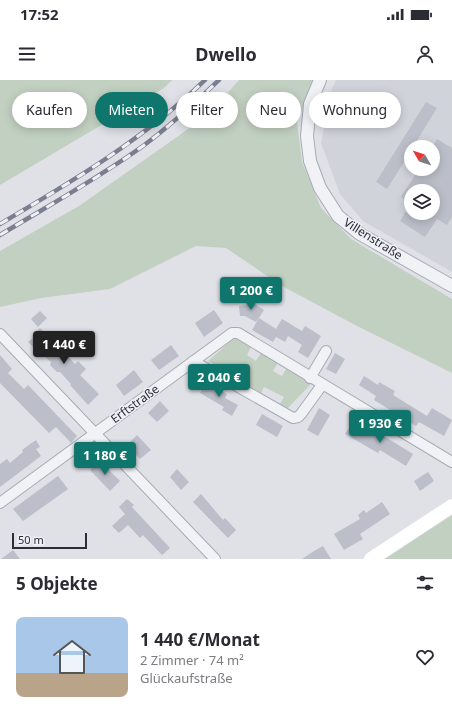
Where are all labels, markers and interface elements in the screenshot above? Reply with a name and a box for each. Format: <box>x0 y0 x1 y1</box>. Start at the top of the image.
text: 17:52 <box>20 4 59 24</box>
text: Dwello <box>195 42 257 66</box>
icon: menu <box>16 43 38 65</box>
icon: person <box>414 43 436 65</box>
chip: Kaufen <box>12 92 87 128</box>
chip: Mieten <box>95 92 168 128</box>
chip: Filter <box>176 92 238 128</box>
chip: Neu <box>246 92 301 128</box>
chip: Wohnung <box>309 92 401 128</box>
north arrow <box>404 140 440 176</box>
map controls <box>404 140 440 220</box>
button: layers <box>404 184 440 220</box>
street label: Villenstraße <box>341 214 406 264</box>
pin: 1 200 € <box>214 277 288 311</box>
text: 1 200 € <box>229 281 273 299</box>
pin: 1 440 € <box>27 331 101 365</box>
text: 1 440 € <box>42 335 86 353</box>
pin: 2 040 € <box>182 364 256 398</box>
text: 2 040 € <box>197 368 241 386</box>
street label: Erftstraße <box>107 380 163 427</box>
pin: 1 930 € <box>343 410 417 444</box>
text: 1 930 € <box>358 414 402 432</box>
pin: 1 180 € <box>68 442 142 476</box>
text: 1 180 € <box>83 446 127 464</box>
scale bar <box>12 531 87 550</box>
text: 50 m <box>18 532 44 547</box>
text: 5 Objekte <box>16 572 98 595</box>
icon: filters <box>414 572 436 594</box>
text: 1 440 €/Monat <box>140 628 260 651</box>
icon: home <box>48 633 96 681</box>
icon: heart <box>414 646 436 668</box>
text: 2 Zimmer · 74 m² <box>140 651 244 669</box>
text: Glückaufstraße <box>140 669 233 687</box>

